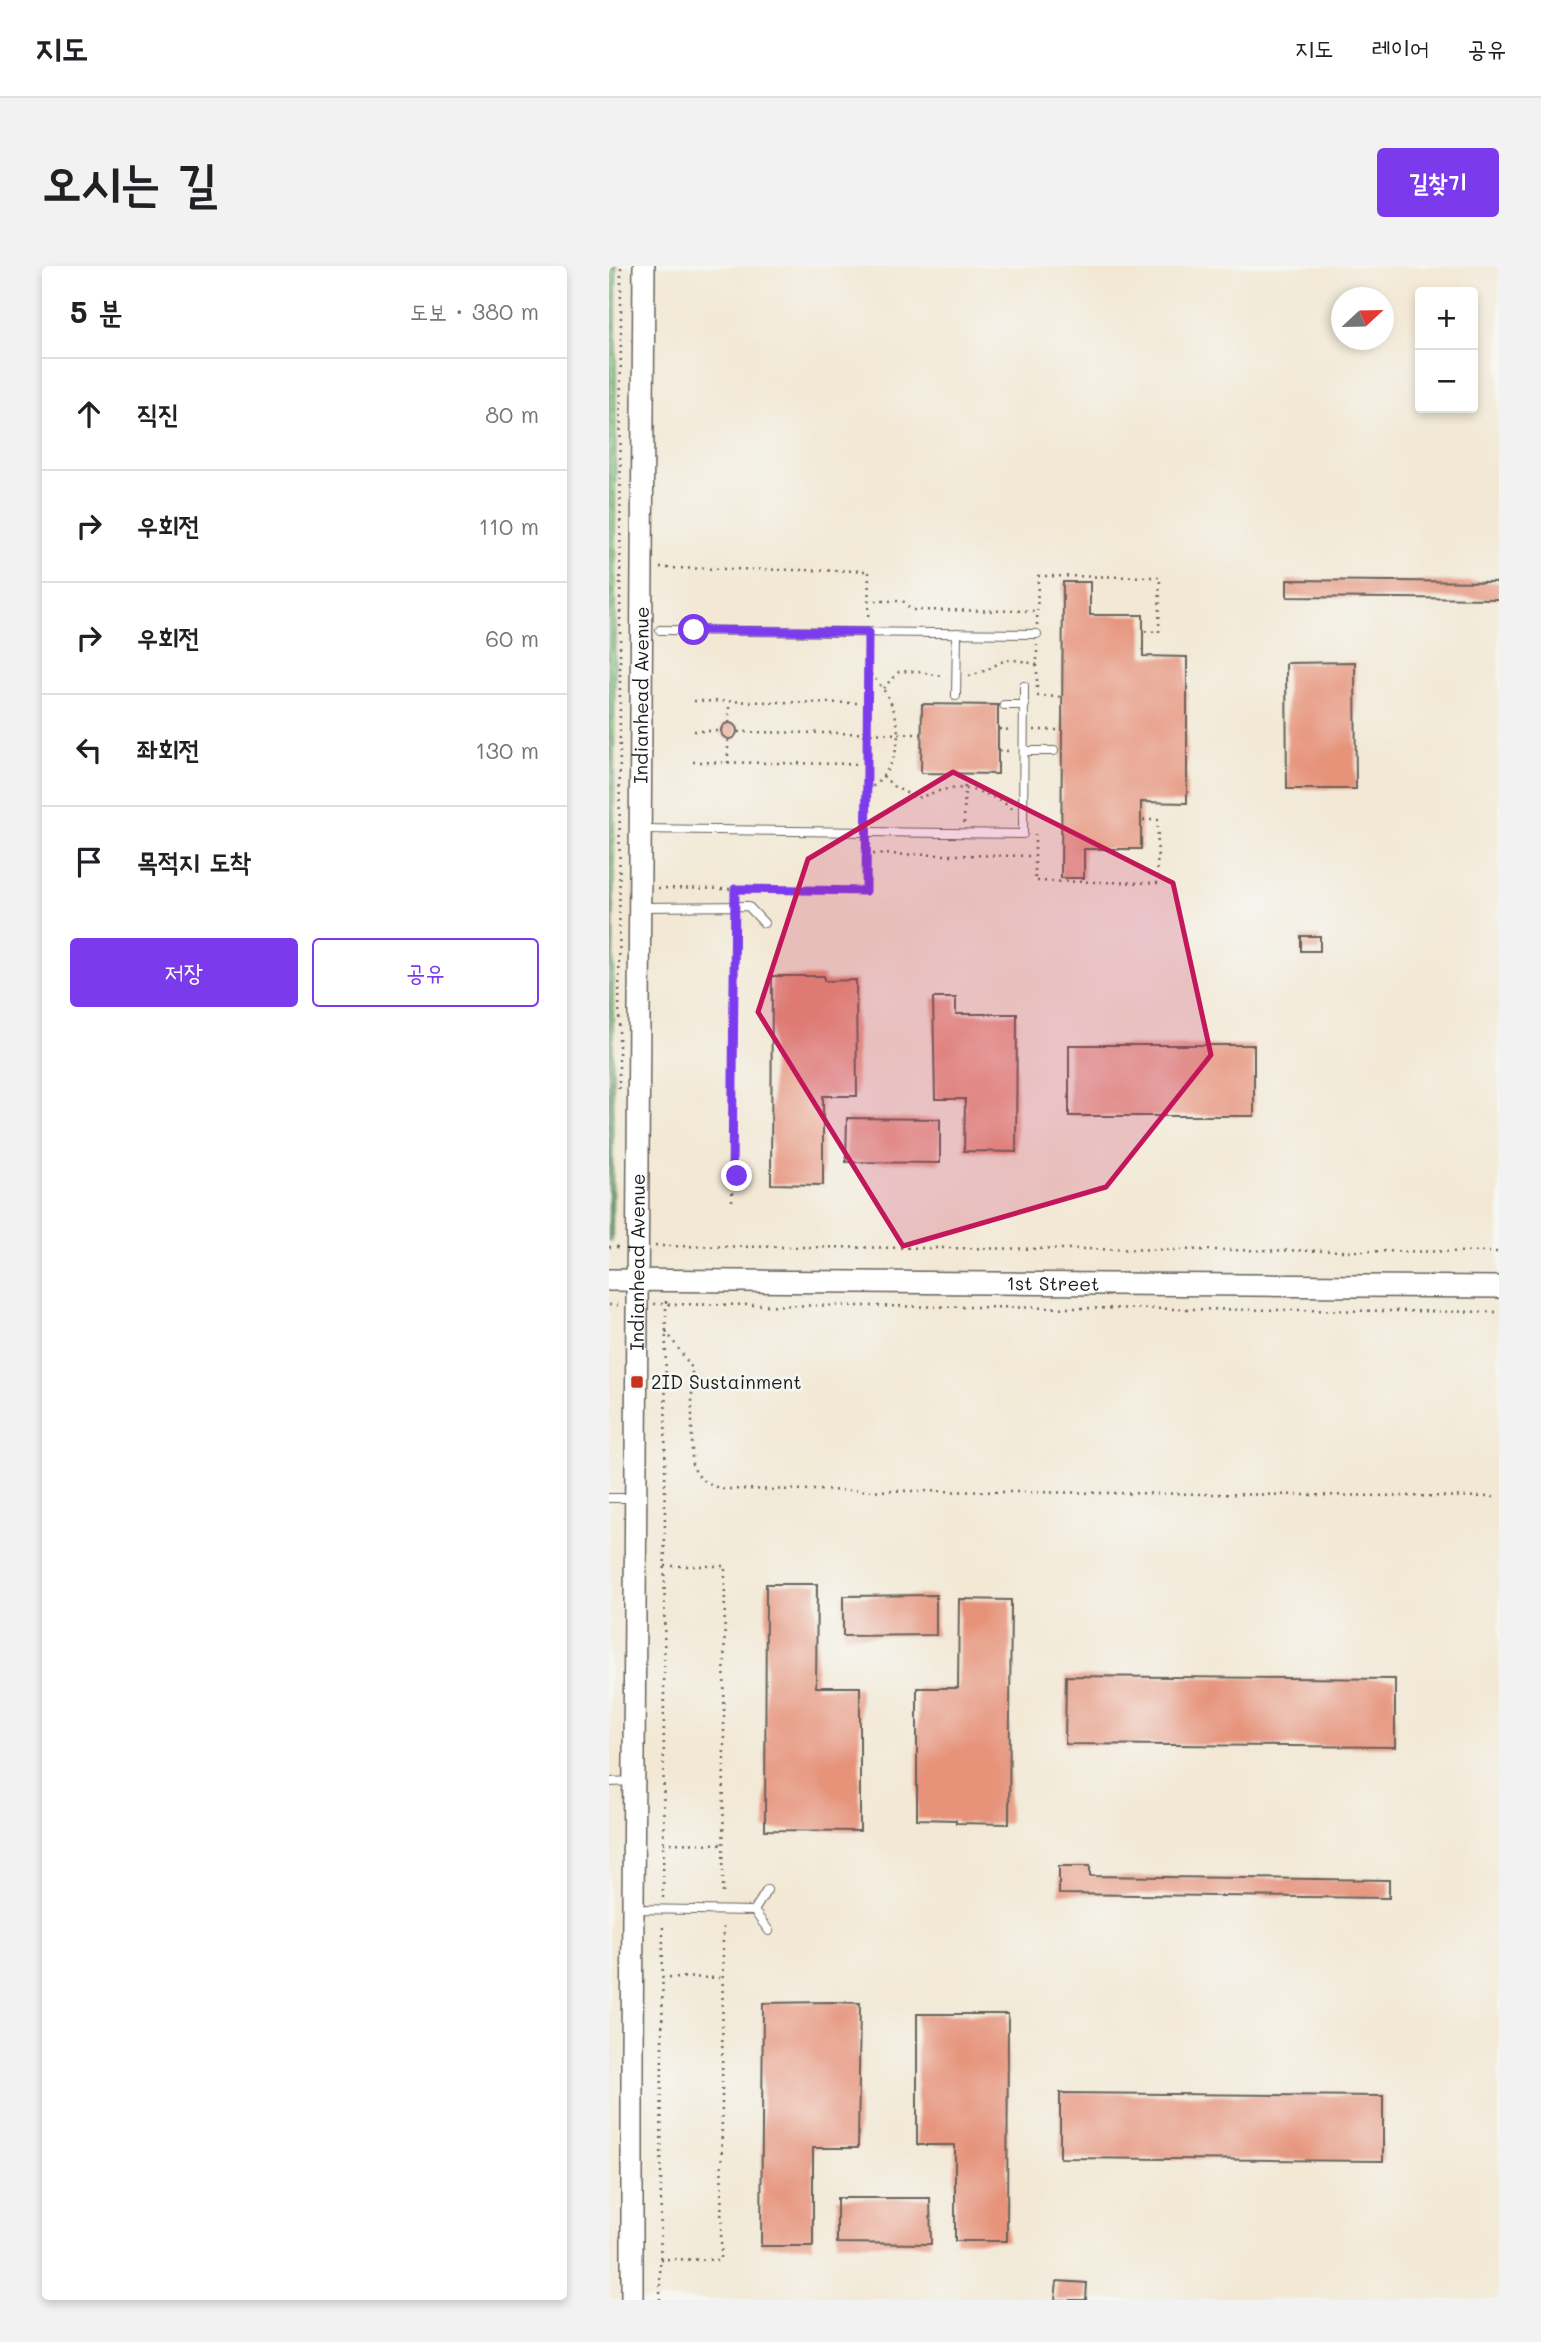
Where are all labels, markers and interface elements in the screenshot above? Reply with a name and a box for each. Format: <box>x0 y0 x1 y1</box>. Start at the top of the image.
text: 지도 <box>35 25 88 68</box>
text: 지도 <box>1295 32 1333 63</box>
text: 레이어 <box>1371 32 1429 63</box>
text: 공유 <box>1467 32 1506 63</box>
button: 길찾기 <box>1377 148 1499 217</box>
text: 오시는 길 <box>42 149 217 212</box>
north arrow <box>1331 287 1394 350</box>
map controls <box>1415 287 1478 413</box>
button: + <box>1415 287 1478 350</box>
text: 5 분 <box>70 291 122 331</box>
text: 도보 · 380 m <box>410 296 539 326</box>
button: − <box>1415 350 1478 413</box>
icon: ahead <box>70 395 108 433</box>
text: 직진 <box>137 396 179 430</box>
text: 80 m <box>485 399 539 429</box>
icon: right <box>70 507 108 545</box>
text: 우회전 <box>137 508 200 542</box>
text: 110 m <box>479 511 539 541</box>
street label: Indianhead Avenue <box>628 606 654 784</box>
route start <box>678 614 709 645</box>
icon: right <box>70 619 108 657</box>
text: 우회전 <box>137 620 200 654</box>
text: 60 m <box>485 623 539 653</box>
icon: left <box>70 731 108 769</box>
text: 좌회전 <box>137 732 200 766</box>
text: 130 m <box>475 735 539 765</box>
icon: arrive <box>70 843 108 881</box>
text: 목적지 도착 <box>137 844 251 878</box>
button: 저장 <box>70 938 298 1007</box>
button: 공유 <box>312 938 539 1007</box>
route end <box>721 1160 752 1191</box>
street label: Indianhead Avenue <box>624 1173 650 1351</box>
street label: 1st Street <box>1007 1270 1099 1296</box>
place label: 2ID Sustainment <box>651 1369 802 1394</box>
marker: 2ID Sustainment <box>629 1374 645 1390</box>

